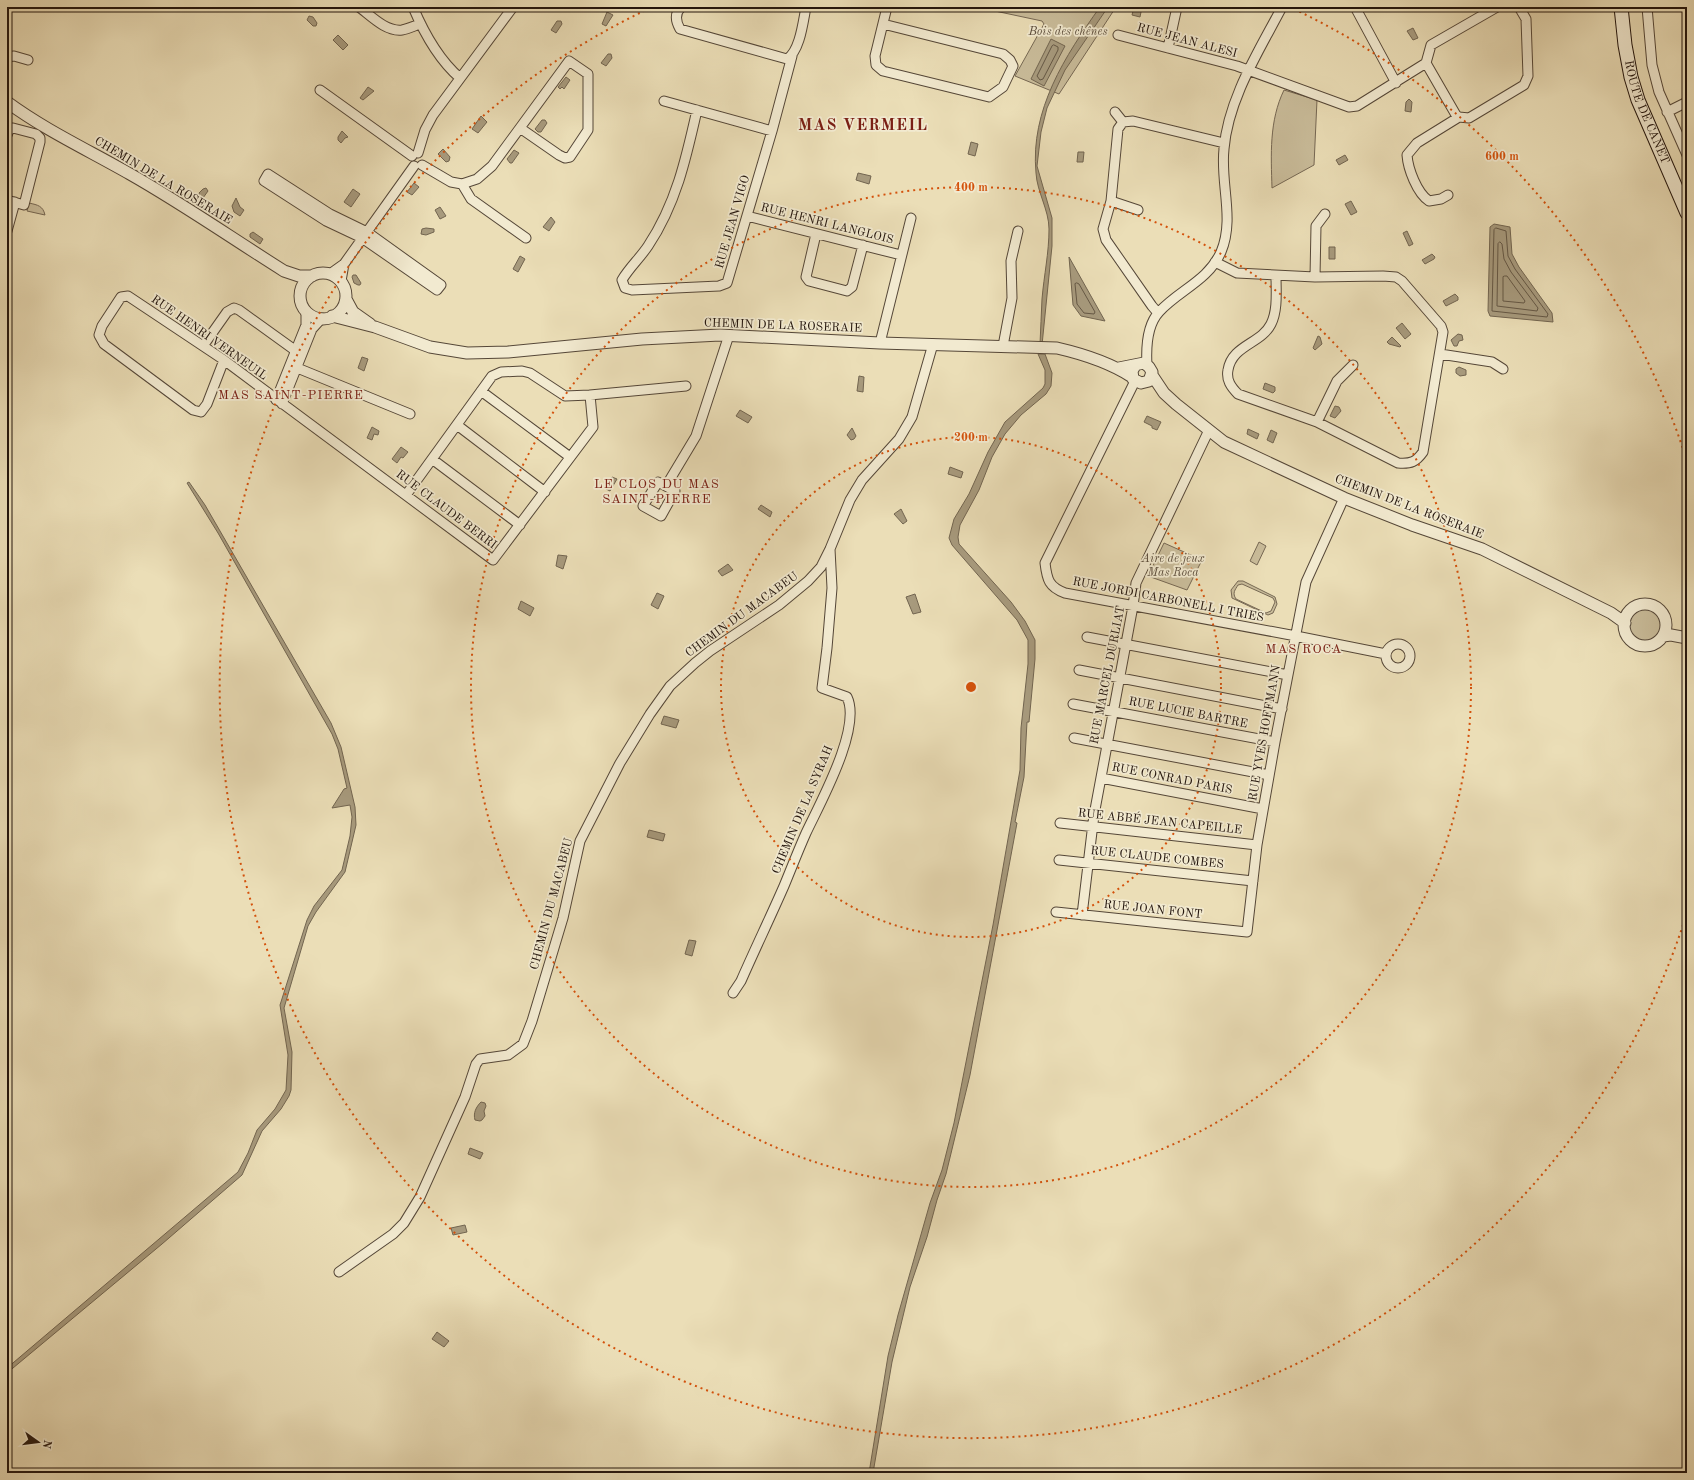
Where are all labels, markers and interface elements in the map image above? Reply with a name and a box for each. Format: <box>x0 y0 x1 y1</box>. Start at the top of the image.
street label: RUE JEAN ALESI <box>1136 22 1239 60</box>
park label: Bois des chênes <box>1028 26 1107 38</box>
street label: ROUTE DE CANET <box>1622 59 1671 166</box>
district label: MAS VERMEIL <box>798 118 928 134</box>
street label: CHEMIN DE LA ROSERAIE <box>92 135 234 227</box>
text: 600 m <box>1485 151 1519 163</box>
street label: RUE JEAN VIGO <box>714 174 752 270</box>
text: 400 m <box>954 182 988 194</box>
street label: RUE HENRI LANGLOIS <box>759 202 895 246</box>
street label: RUE HENRI VERNEUIL <box>149 293 269 383</box>
street label: CHEMIN DE LA ROSERAIE <box>704 317 862 335</box>
district label: MAS SAINT-PIERRE <box>218 389 364 402</box>
text: 200 m <box>954 432 988 444</box>
street label: RUE CLAUDE BERRI <box>394 468 499 552</box>
street label: CHEMIN DE LA ROSERAIE <box>1333 473 1485 541</box>
district label: LE CLOS DU MAS SAINT-PIERRE <box>594 478 720 506</box>
park label: Aire de jeux Mas Roca <box>1140 553 1205 579</box>
street label: CHEMIN DU MACABEU <box>684 570 801 660</box>
street label: RUE JORDI CARBONELL I TRIES <box>1071 576 1265 624</box>
street label: RUE MARCEL DURLIAT <box>1089 605 1127 745</box>
district label: MAS ROCA <box>1266 643 1342 656</box>
street label: RUE YVES HOFFMANN <box>1247 664 1283 802</box>
centre of rings <box>964 680 978 694</box>
street label: RUE LUCIE BARTRE <box>1128 696 1248 730</box>
street label: CHEMIN DE LA SYRAH <box>770 744 836 876</box>
street label: RUE CONRAD PARIS <box>1111 761 1233 797</box>
street label: RUE ABBÉ JEAN CAPEILLE <box>1077 804 1243 837</box>
street label: CHEMIN DU MACABEU <box>529 836 576 971</box>
street label: RUE CLAUDE COMBES <box>1090 845 1224 871</box>
street label: RUE JOAN FONT <box>1103 899 1203 921</box>
north arrow <box>18 1422 58 1462</box>
text: N <box>40 1439 53 1450</box>

